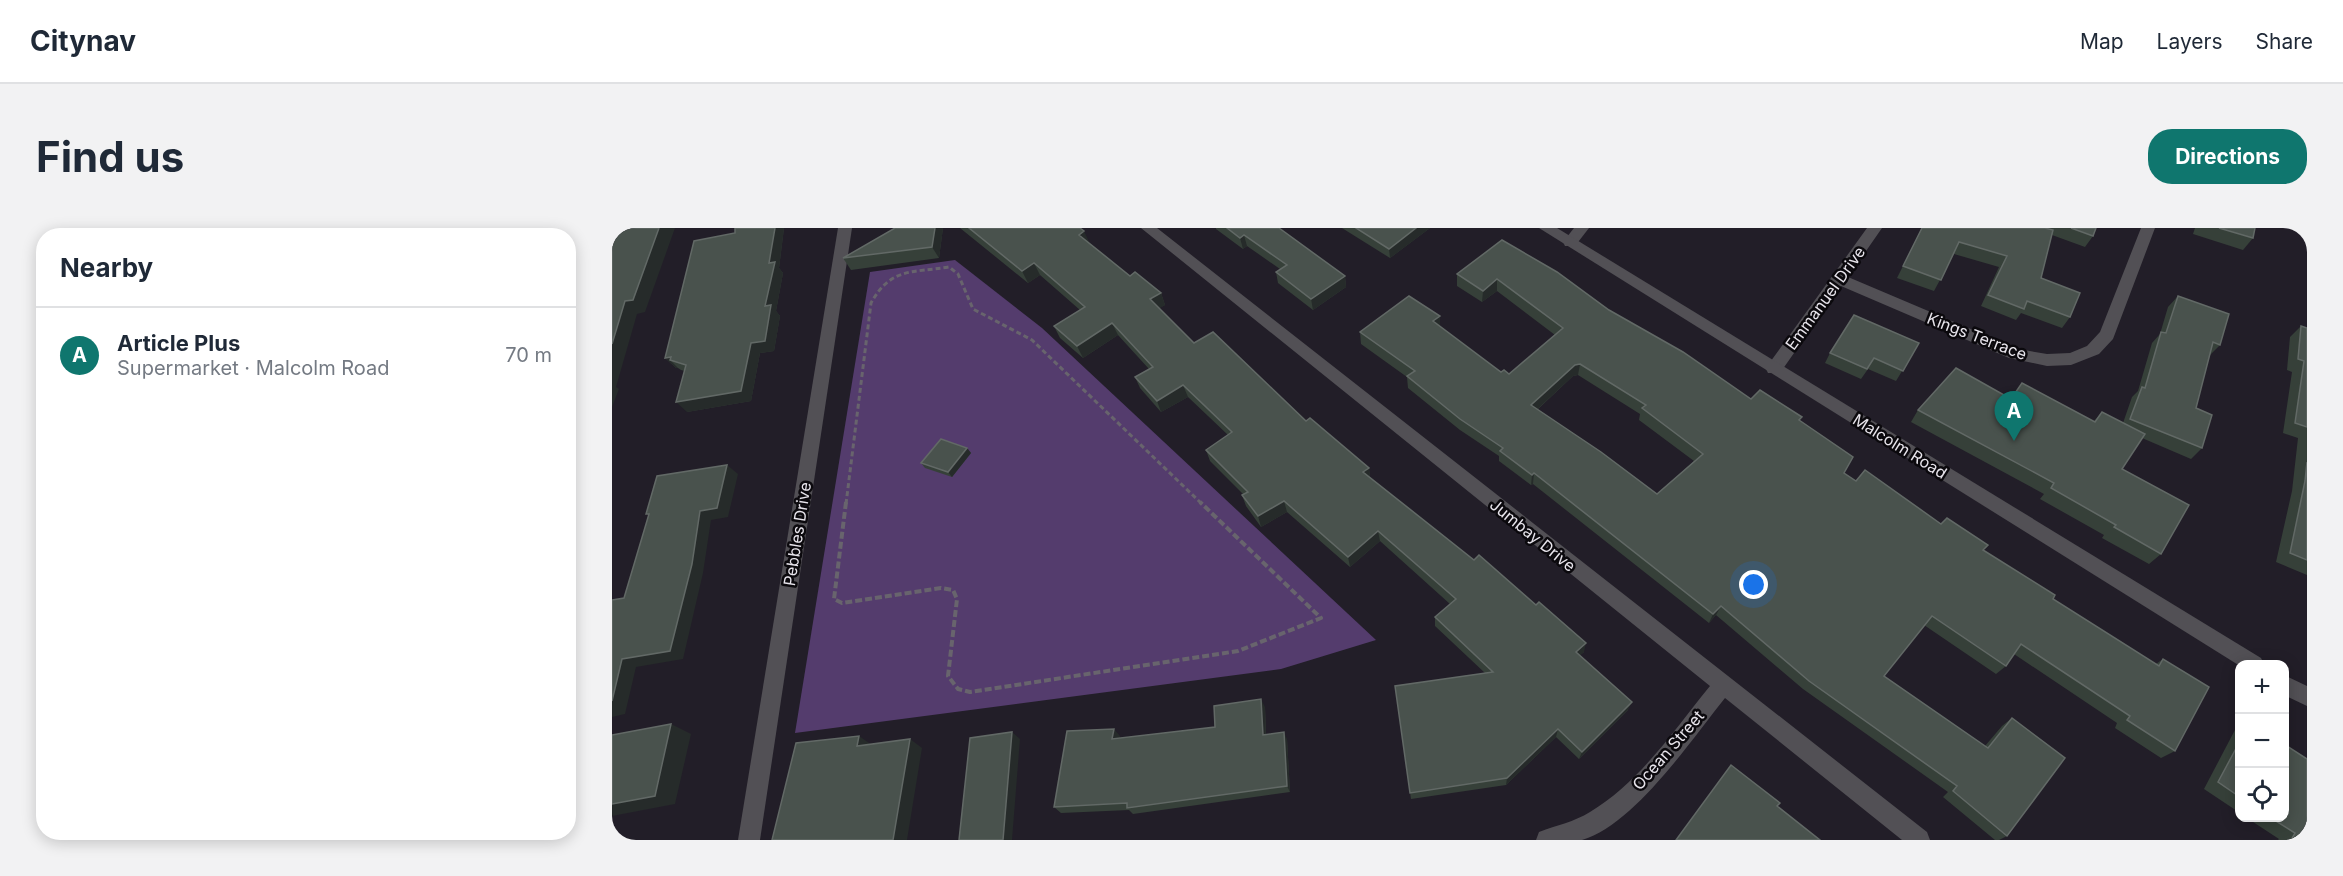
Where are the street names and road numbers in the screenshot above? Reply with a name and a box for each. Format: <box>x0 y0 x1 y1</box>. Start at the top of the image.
street label: Emmanuel Drive <box>1781 242 1869 354</box>
street label: Kings Terrace <box>1924 308 2030 364</box>
street label: Malcolm Road <box>1849 409 1951 483</box>
street label: Pebbles Drive <box>779 481 815 587</box>
street label: Jumbay Drive <box>1486 494 1580 576</box>
street label: Ocean Street <box>1628 706 1708 794</box>

